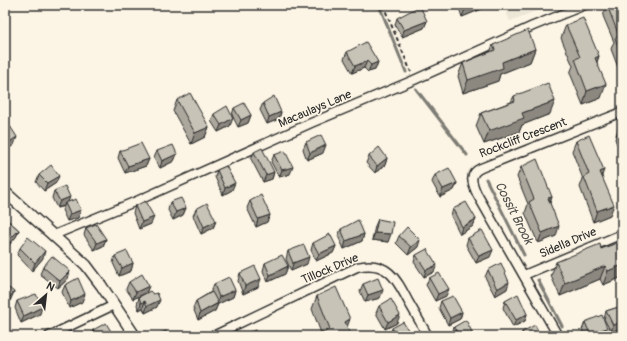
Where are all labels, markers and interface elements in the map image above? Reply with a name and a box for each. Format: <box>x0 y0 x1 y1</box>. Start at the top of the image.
street label: Macaulays Lane <box>276 87 354 131</box>
street label: Rockcliff Crescent <box>477 114 569 161</box>
water label: Cossit Brook <box>491 179 537 248</box>
street label: Sidella Drive <box>537 224 599 262</box>
street label: Tillock Drive <box>299 250 361 288</box>
north arrow <box>26 275 66 315</box>
text: N <box>44 279 57 294</box>

